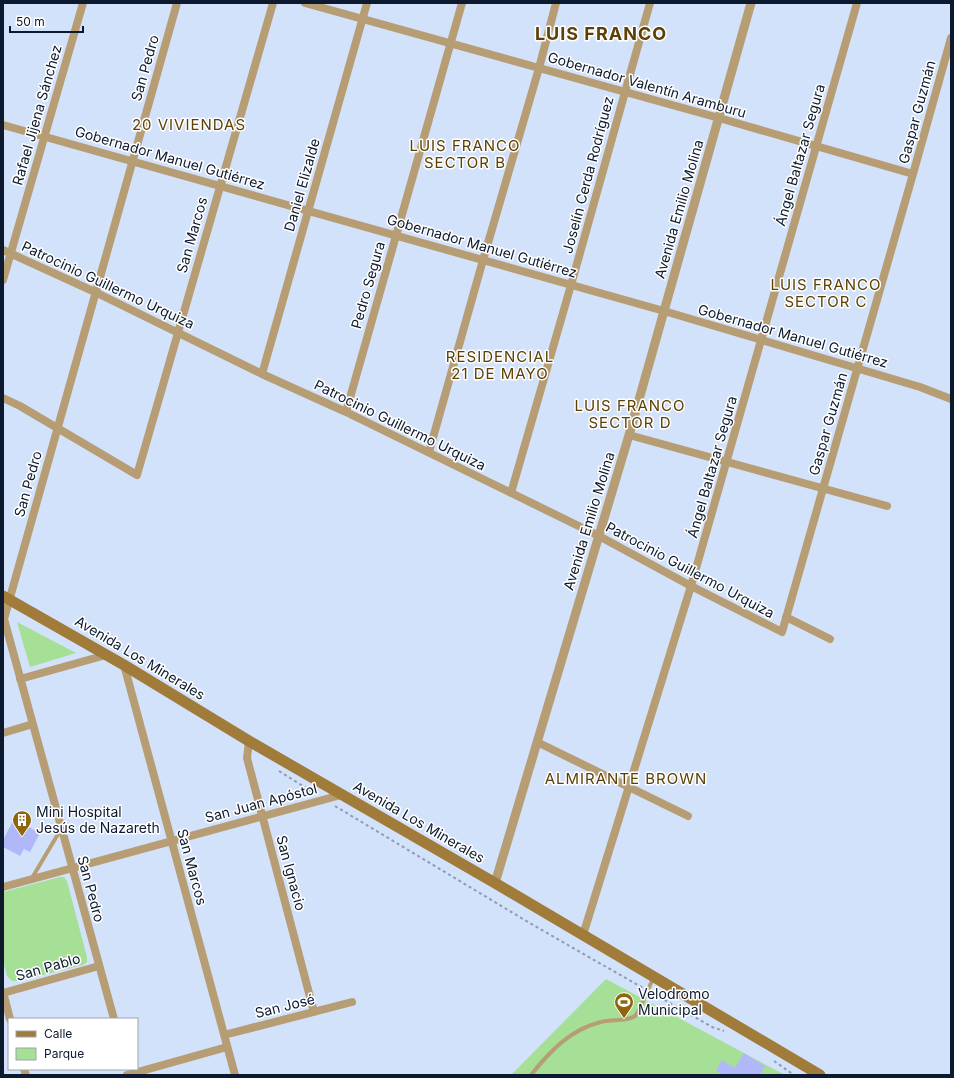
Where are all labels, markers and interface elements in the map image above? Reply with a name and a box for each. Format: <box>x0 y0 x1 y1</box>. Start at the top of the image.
scale bar <box>10 8 83 34</box>
text: 50 m <box>16 14 45 29</box>
district label: LUIS FRANCO <box>535 23 667 44</box>
street label: San Pedro <box>127 33 162 103</box>
street label: Rafael Jijena Sánchez <box>8 43 65 187</box>
street label: Gobernador Valentín Aramburu <box>546 48 748 121</box>
street label: Gaspar Guzmán <box>895 58 938 165</box>
street label: Ángel Baltazar Segura <box>771 82 828 228</box>
street label: Joselín Cerda Rodríguez <box>558 94 617 255</box>
district label: 20 VIVIENDAS <box>132 115 246 134</box>
street label: Gobernador Manuel Gutiérrez <box>73 122 267 193</box>
street label: Daniel Elizalde <box>280 136 323 233</box>
district label: LUIS FRANCO SECTOR B <box>409 136 521 172</box>
street label: Avenida Emilio Molina <box>651 137 706 280</box>
street label: San Marcos <box>173 195 210 275</box>
street label: Gobernador Manuel Gutiérrez <box>385 210 579 281</box>
street label: Patrocinio Guillermo Urquiza <box>19 237 197 332</box>
street label: Pedro Segura <box>347 239 388 331</box>
district label: LUIS FRANCO SECTOR C <box>770 275 882 311</box>
street label: Gobernador Manuel Gutiérrez <box>696 300 890 371</box>
district label: RESIDENCIAL 21 DE MAYO <box>446 347 554 383</box>
street label: Gaspar Guzmán <box>805 370 850 477</box>
street label: Patrocinio Guillermo Urquiza <box>312 376 489 474</box>
street label: Ángel Baltazar Segura <box>683 394 740 540</box>
district label: LUIS FRANCO SECTOR D <box>574 396 686 432</box>
street label: San Pedro <box>10 449 45 519</box>
street label: Avenida Emilio Molina <box>559 450 618 592</box>
street label: Patrocinio Guillermo Urquiza <box>603 518 778 621</box>
street label: Avenida Los Minerales <box>72 612 208 703</box>
district label: ALMIRANTE BROWN <box>545 769 707 788</box>
street label: Avenida Los Minerales <box>351 777 488 866</box>
street label: San Juan Apóstol <box>203 779 319 826</box>
place label: Mini Hospital Jesús de Nazareth <box>36 803 160 836</box>
building icon: Mini Hospital Jesús de Nazareth <box>11 809 33 837</box>
street label: San Marcos <box>174 827 211 907</box>
street label: San Ignacio <box>273 833 310 912</box>
street label: San Pedro <box>74 854 109 924</box>
street label: San Pablo <box>14 949 82 984</box>
place label: Velodromo Municipal <box>638 985 710 1018</box>
street label: San José <box>253 990 317 1021</box>
sports icon: Velodromo Municipal <box>613 991 635 1019</box>
legend <box>8 1018 138 1070</box>
text: Calle <box>44 1026 72 1041</box>
text: Parque <box>44 1046 84 1061</box>

